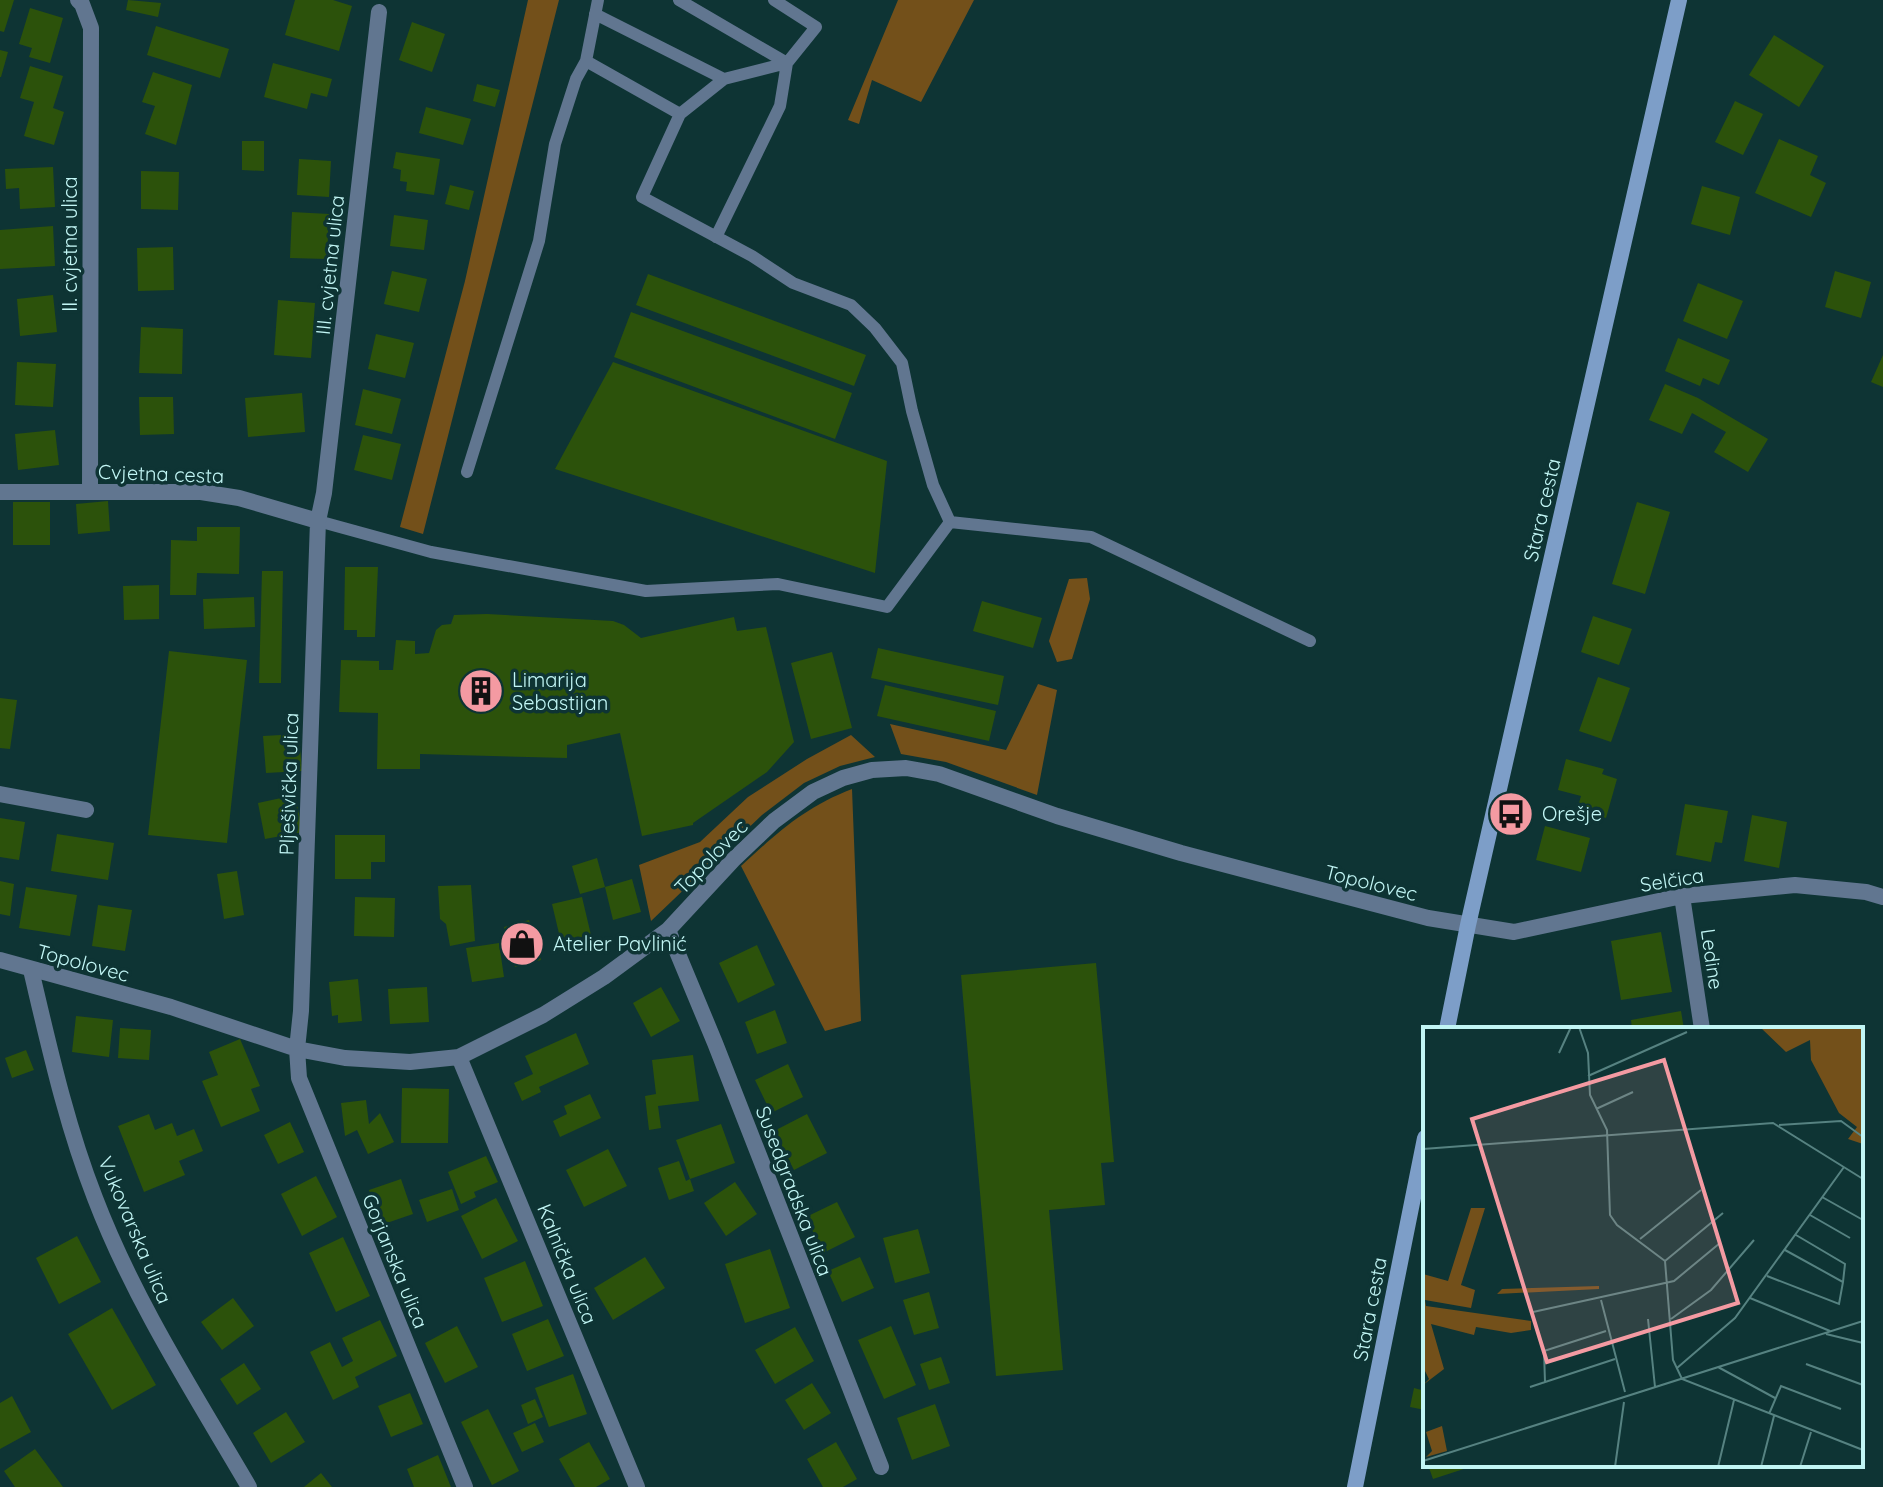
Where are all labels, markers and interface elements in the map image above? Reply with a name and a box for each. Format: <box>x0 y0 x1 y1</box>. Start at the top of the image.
street label: II. cvjetna ulica <box>57 176 82 312</box>
street label: III. cvjetna ulica <box>310 194 349 336</box>
street label: Stara cesta <box>1518 456 1566 564</box>
street label: Cvjetna cesta <box>98 459 225 488</box>
building icon: Limarija Sebastijan <box>457 667 505 715</box>
place label: Limarija Sebastijan <box>512 667 608 715</box>
street label: Plješivička ulica <box>274 712 303 856</box>
bus stop icon: Orešje <box>1487 790 1535 838</box>
place label: Orešje <box>1542 801 1602 826</box>
street label: Topolovec <box>669 814 752 899</box>
street label: Topolovec <box>1322 859 1420 906</box>
street label: Selčica <box>1638 862 1706 897</box>
shop icon: Atelier Pavlinić <box>498 920 546 968</box>
street label: Ledine <box>1696 927 1729 991</box>
place label: Atelier Pavlinić <box>553 931 687 956</box>
street label: Topolovec <box>34 938 132 987</box>
inset map <box>1423 1027 1863 1467</box>
street label: Susedgradska ulica <box>751 1102 838 1279</box>
street label: Vukovarska ulica <box>93 1152 178 1307</box>
street label: Gorjanska ulica <box>357 1190 434 1332</box>
street label: Kalnička ulica <box>532 1200 603 1328</box>
street label: Stara cesta <box>1347 1255 1392 1363</box>

